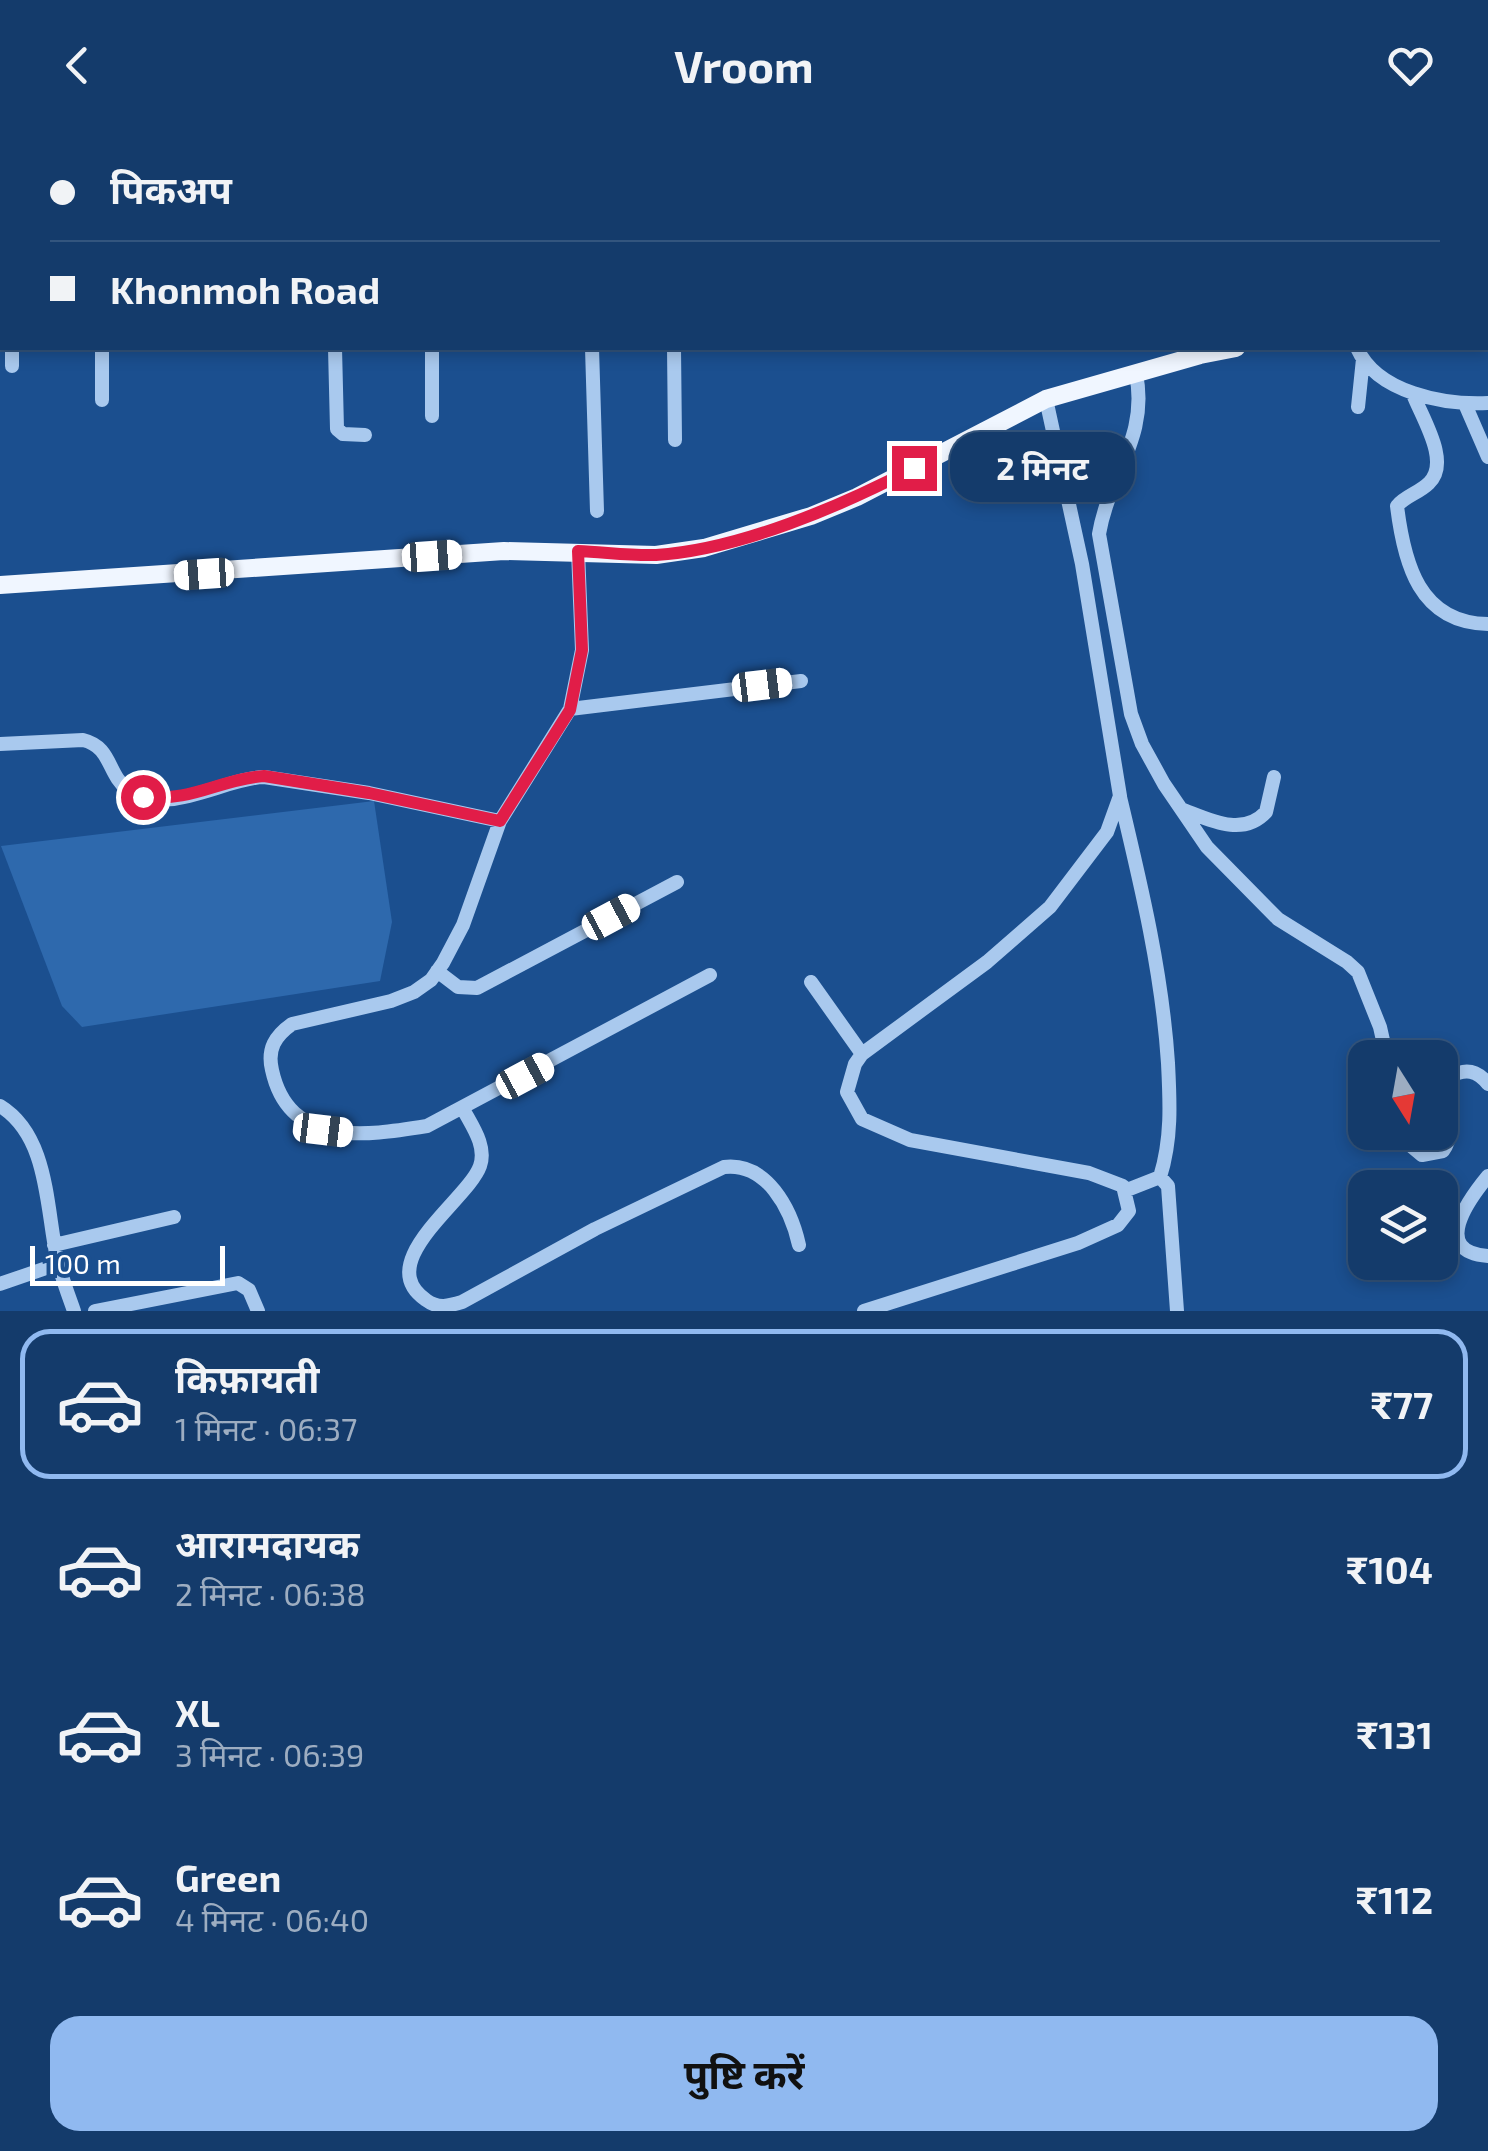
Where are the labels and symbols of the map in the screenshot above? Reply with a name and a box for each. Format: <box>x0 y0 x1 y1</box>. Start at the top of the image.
callout: 2 मिनट <box>949 433 1134 503</box>
route end <box>892 446 937 491</box>
car <box>401 539 463 573</box>
car <box>173 557 235 591</box>
car <box>730 666 794 704</box>
route start <box>121 775 166 820</box>
car <box>577 890 645 944</box>
north arrow <box>1348 1040 1458 1150</box>
car <box>491 1049 559 1103</box>
car <box>291 1111 355 1149</box>
scale bar <box>30 1241 225 1286</box>

